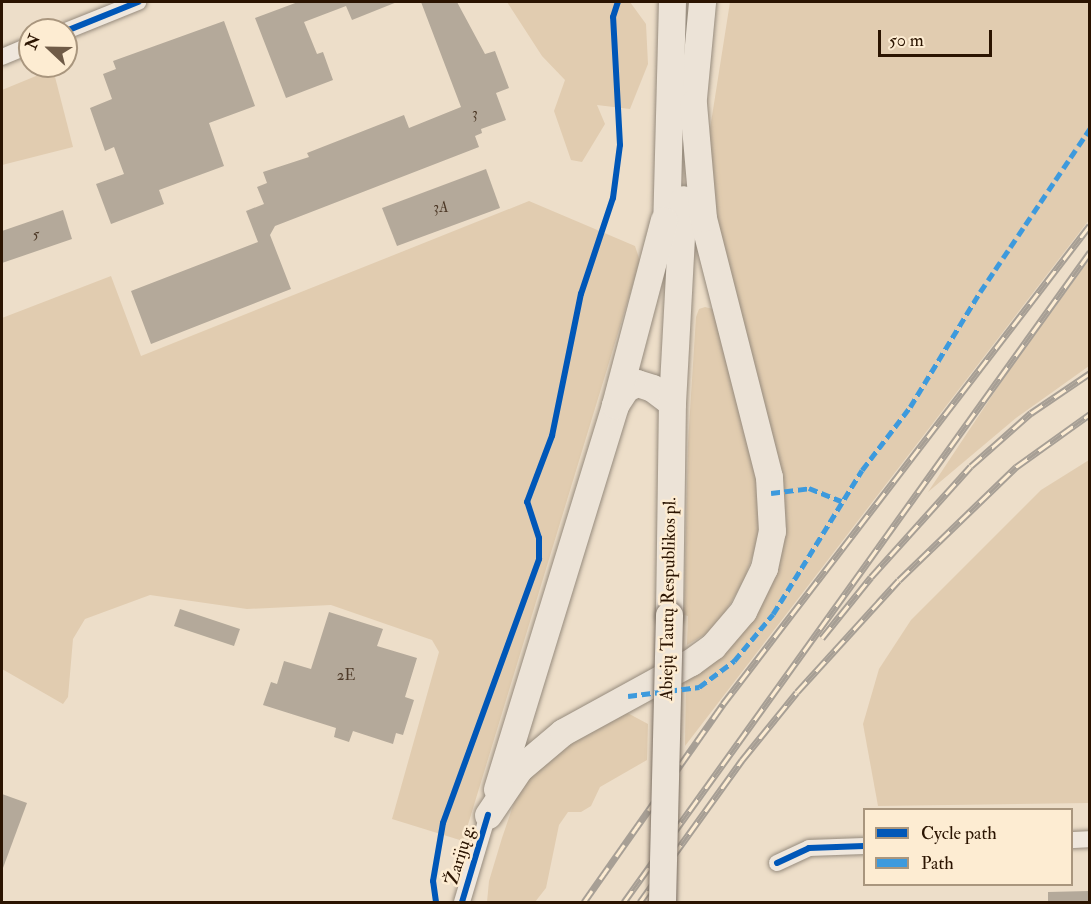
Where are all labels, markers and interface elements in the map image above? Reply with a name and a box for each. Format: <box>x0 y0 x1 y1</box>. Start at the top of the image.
north arrow <box>18 18 78 78</box>
scale bar <box>881 18 995 56</box>
text: 50 m <box>889 29 924 52</box>
text: N <box>21 32 45 52</box>
house number: 3 <box>472 105 478 123</box>
house number: 3A <box>433 199 449 217</box>
house number: 5 <box>33 226 39 244</box>
street label: Abiejų Tautų Respublikos pl. <box>656 497 682 701</box>
house number: 2E <box>337 667 355 685</box>
legend <box>863 808 1073 886</box>
street label: Žarijų g. <box>442 822 480 888</box>
text: Cycle path <box>921 822 997 845</box>
text: Path <box>921 852 954 875</box>

